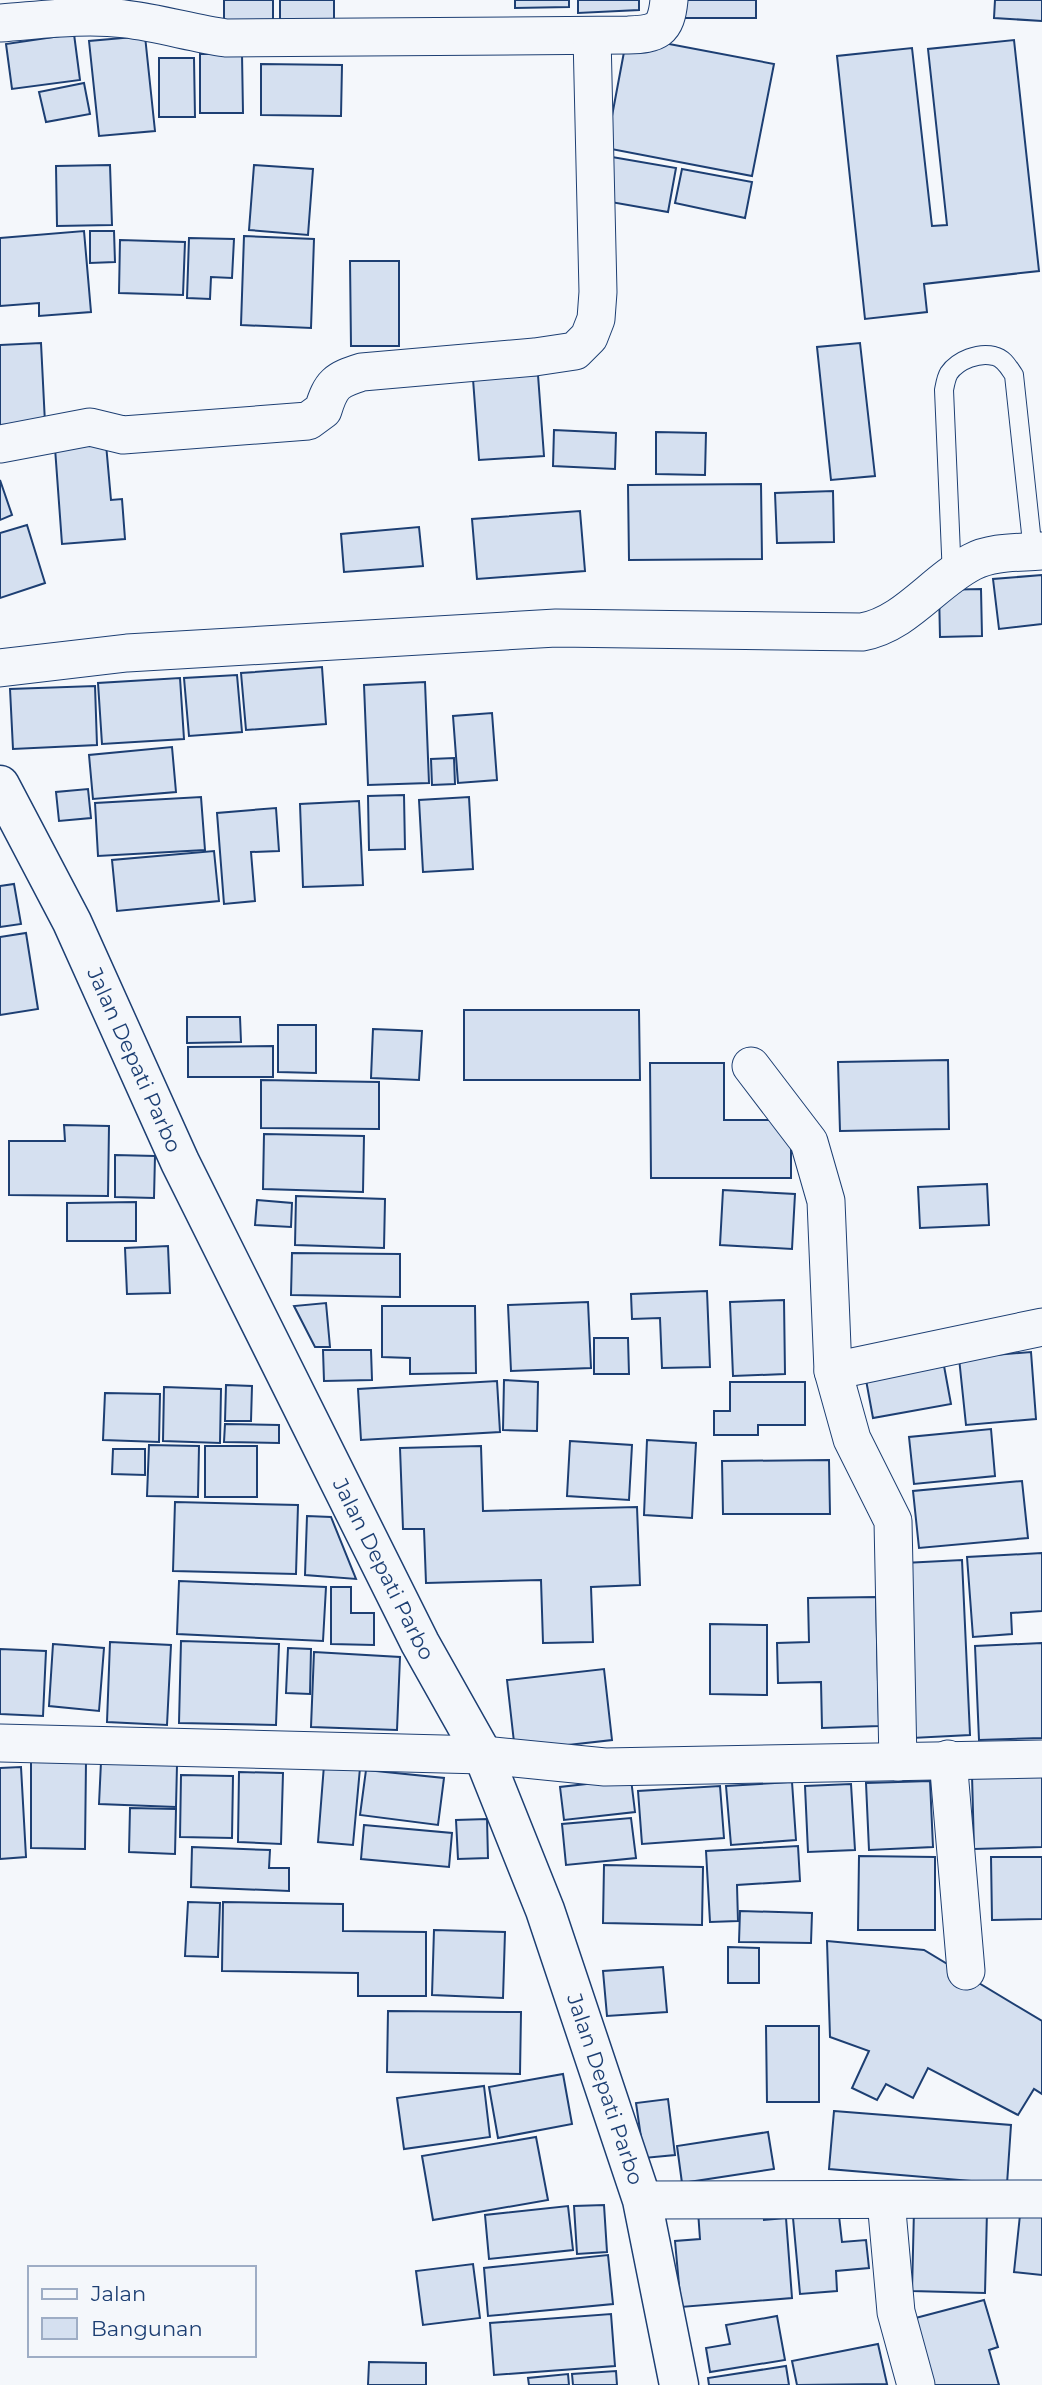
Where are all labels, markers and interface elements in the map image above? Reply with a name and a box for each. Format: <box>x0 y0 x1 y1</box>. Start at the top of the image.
street label: Jalan Depati Parbo <box>82 963 187 1156</box>
street label: Jalan Depati Parbo <box>327 1473 440 1664</box>
street label: Jalan Depati Parbo <box>562 1989 649 2188</box>
legend <box>28 2266 256 2357</box>
text: Jalan <box>90 2281 146 2306</box>
text: Bangunan <box>91 2316 203 2341</box>

